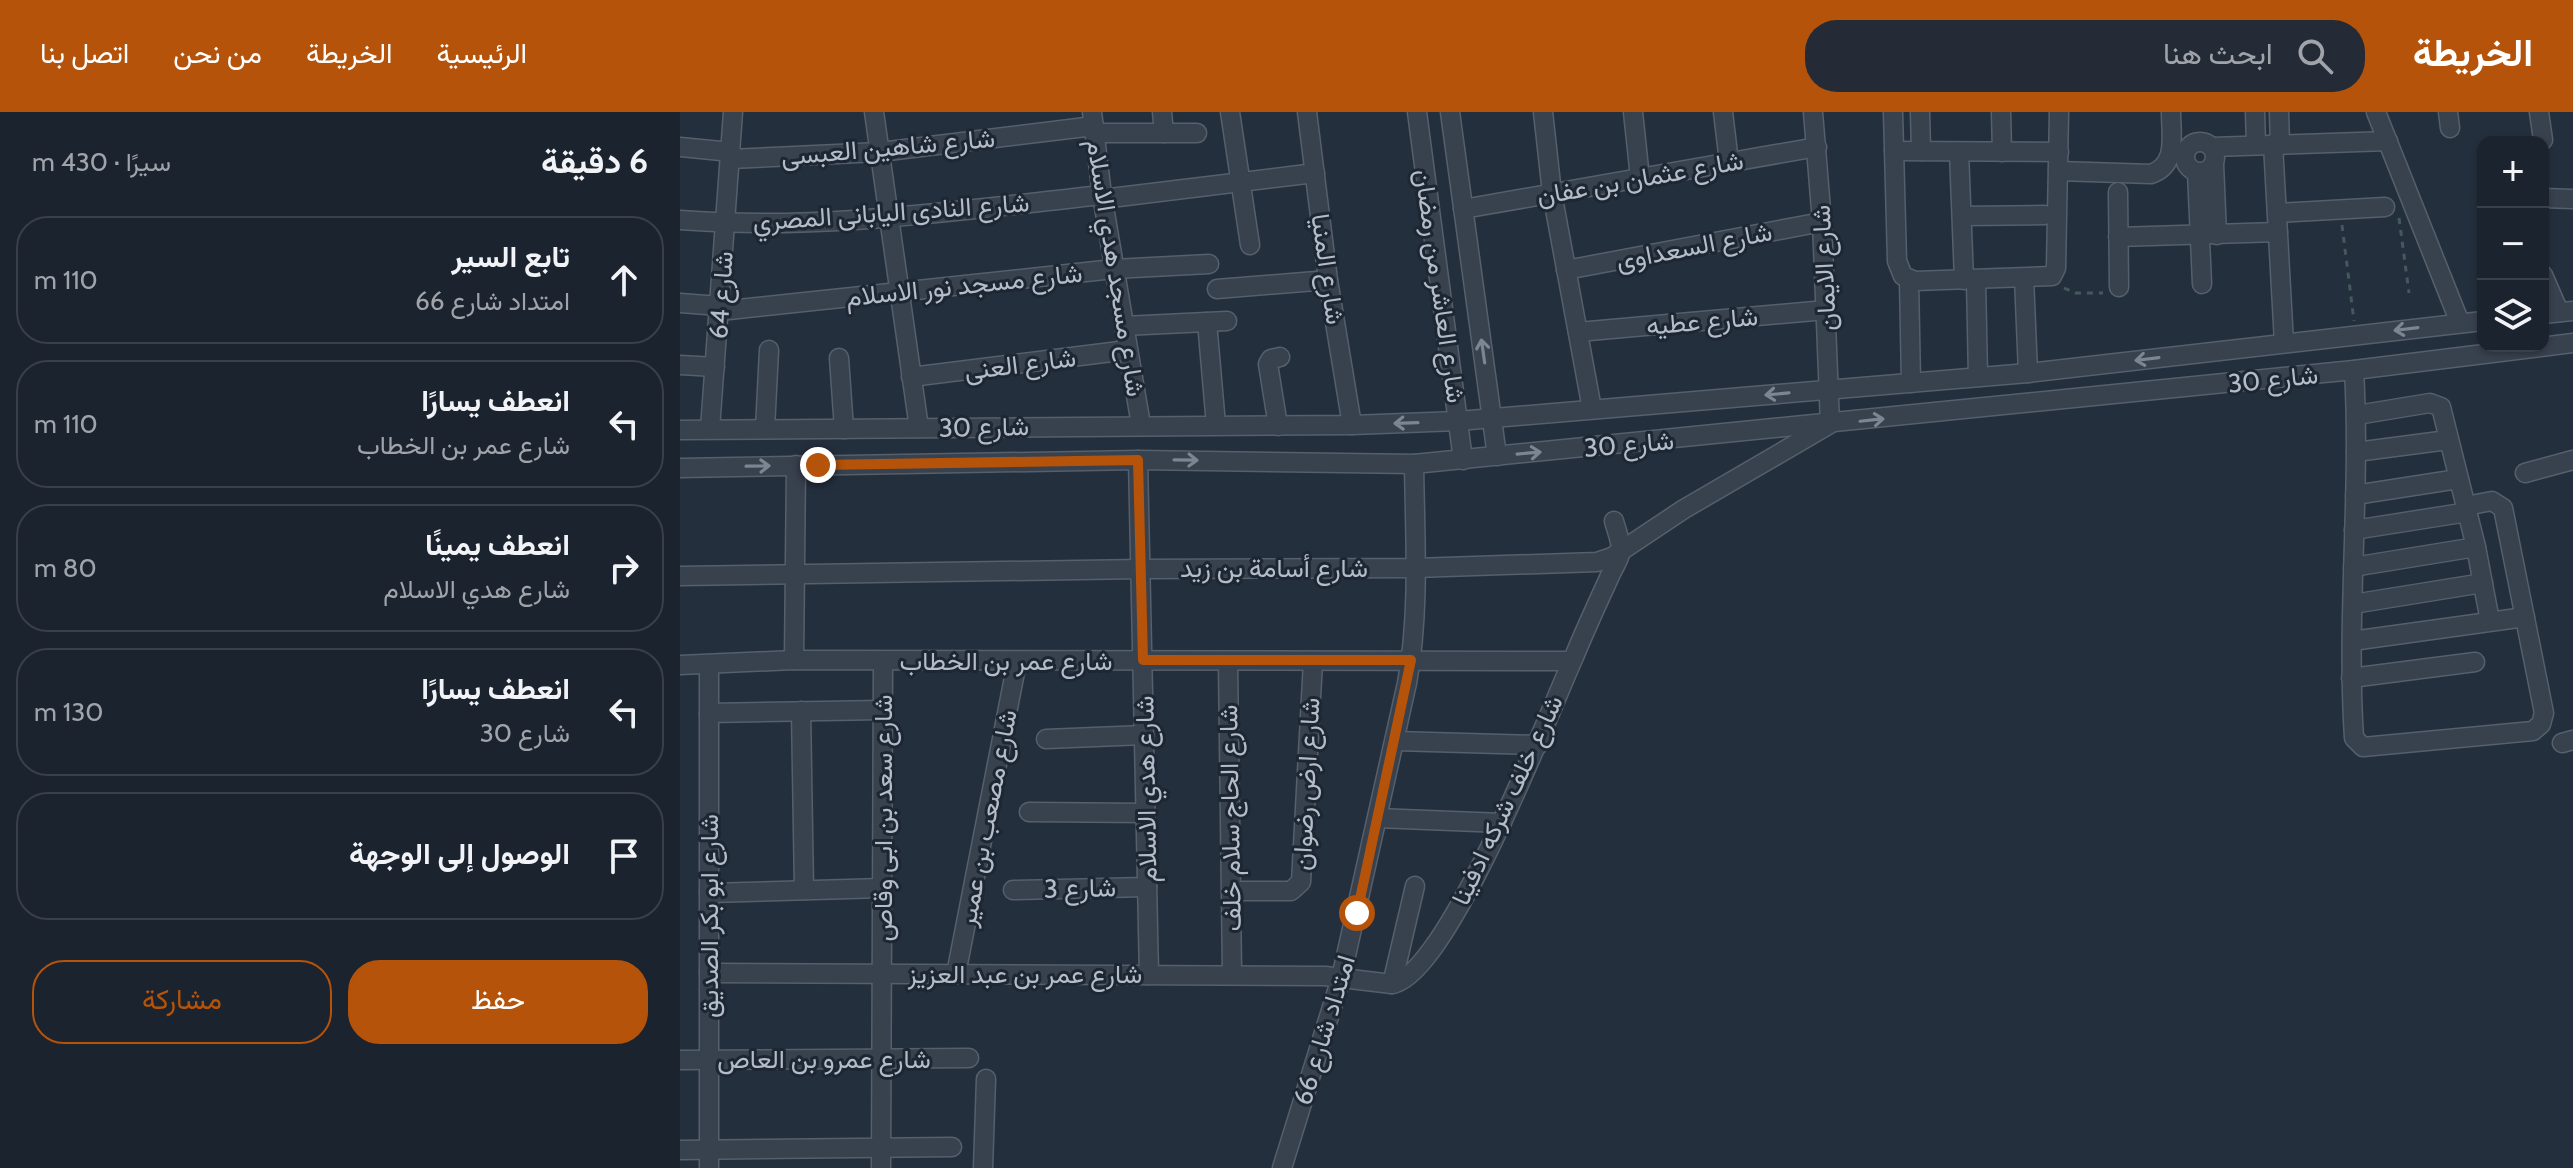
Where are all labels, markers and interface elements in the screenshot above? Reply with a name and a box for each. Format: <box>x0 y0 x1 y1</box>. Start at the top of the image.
search box <box>1805 20 2365 92</box>
text: الخريطة <box>2413 29 2533 76</box>
icon: search <box>2293 34 2337 78</box>
text: ابحث هنا <box>2163 35 2273 72</box>
text: اتصل بنا <box>40 36 129 70</box>
text: من نحن <box>173 36 262 70</box>
text: الخريطة <box>306 36 393 70</box>
text: الرئيسية <box>437 36 527 70</box>
street label: شارع شاهين العبسى <box>780 122 997 174</box>
map controls <box>2477 136 2549 352</box>
button: + <box>2477 136 2549 208</box>
street label: شارع مسجد هدي الاسلام <box>1075 137 1152 400</box>
text: 6 دقيقة <box>541 140 648 182</box>
street label: شارع عثمان بن عفان <box>1534 144 1746 214</box>
text: سيرًا · 430 m <box>32 146 171 178</box>
street label: شارع العاشر من رمضان <box>1406 167 1472 405</box>
street label: شارع النادى اليابانى المصري <box>752 186 1031 243</box>
street label: شارع الايمان <box>1805 204 1845 332</box>
button: − <box>2477 208 2549 280</box>
street label: شارع المنيا <box>1302 212 1352 327</box>
street label: شارع السعداوى <box>1613 215 1775 279</box>
text: تابع السير <box>451 238 570 275</box>
street label: شارع 64 <box>702 250 742 340</box>
street label: شارع مسجد نور الاسلام <box>844 257 1084 315</box>
icon: ahead <box>602 258 646 302</box>
text: 110 m <box>34 264 98 296</box>
button: layers <box>2477 280 2549 352</box>
text: امتداد شارع 66 <box>415 285 570 317</box>
street label: شارع عطيه <box>1645 300 1759 344</box>
one-way arrow <box>2393 322 2419 337</box>
one-way arrow <box>1475 338 1490 365</box>
street label: شارع العنى <box>962 341 1078 389</box>
one-way arrow <box>2134 352 2161 367</box>
street label: شارع 30 <box>2226 358 2320 402</box>
text: انعطف يسارًا <box>421 382 570 419</box>
one-way arrow <box>1764 387 1791 402</box>
icon: left <box>602 402 646 446</box>
text: 110 m <box>34 408 98 440</box>
street label: شارع 30 <box>939 410 1029 446</box>
one-way arrow <box>1858 412 1885 427</box>
one-way arrow <box>1393 416 1420 431</box>
street label: شارع 30 <box>1583 424 1676 466</box>
text: شارع عمر بن الخطاب <box>357 429 570 461</box>
one-way arrow <box>1515 446 1542 461</box>
route end <box>800 447 836 483</box>
one-way arrow <box>1172 453 1199 468</box>
one-way arrow <box>744 458 771 474</box>
text: انعطف يمينًا <box>425 526 570 563</box>
icon: right <box>602 546 646 590</box>
text: 80 m <box>34 552 97 584</box>
street label: شارع أسامة بن زيد <box>1180 552 1368 586</box>
text: شارع هدي الاسلام <box>383 573 570 605</box>
street label: شارع عمر بن الخطاب <box>899 645 1113 679</box>
text: انعطف يسارًا <box>421 670 570 707</box>
icon: left <box>602 690 646 734</box>
street label: شارع خلف شركه ادفينا <box>1444 690 1572 911</box>
street label: شارع سعد بن ابى وقاص <box>867 695 901 941</box>
street label: شارع هدي الاسلام <box>1128 695 1169 883</box>
text: 130 m <box>34 696 103 728</box>
street label: شارع ارض رضوان <box>1285 697 1329 871</box>
street label: شارع الحاج سلام خلف <box>1212 704 1250 932</box>
street label: شارع مصعب بن عمير <box>950 707 1026 931</box>
text: شارع 30 <box>480 717 570 749</box>
street label: شارع ابو بكر الصديق <box>693 814 727 1018</box>
icon: arrive <box>602 834 646 878</box>
text: الوصول إلى الوجهة <box>349 835 570 872</box>
street label: شارع 3 <box>1044 871 1116 907</box>
route start <box>1339 895 1375 931</box>
street label: امتداد شارع 66 <box>1286 951 1364 1109</box>
street label: شارع عمر بن عبد العزيز <box>907 958 1142 992</box>
button: مشاركة <box>32 960 332 1044</box>
button: حفظ <box>348 960 648 1044</box>
street label: شارع عمرو بن العاص <box>717 1043 931 1077</box>

